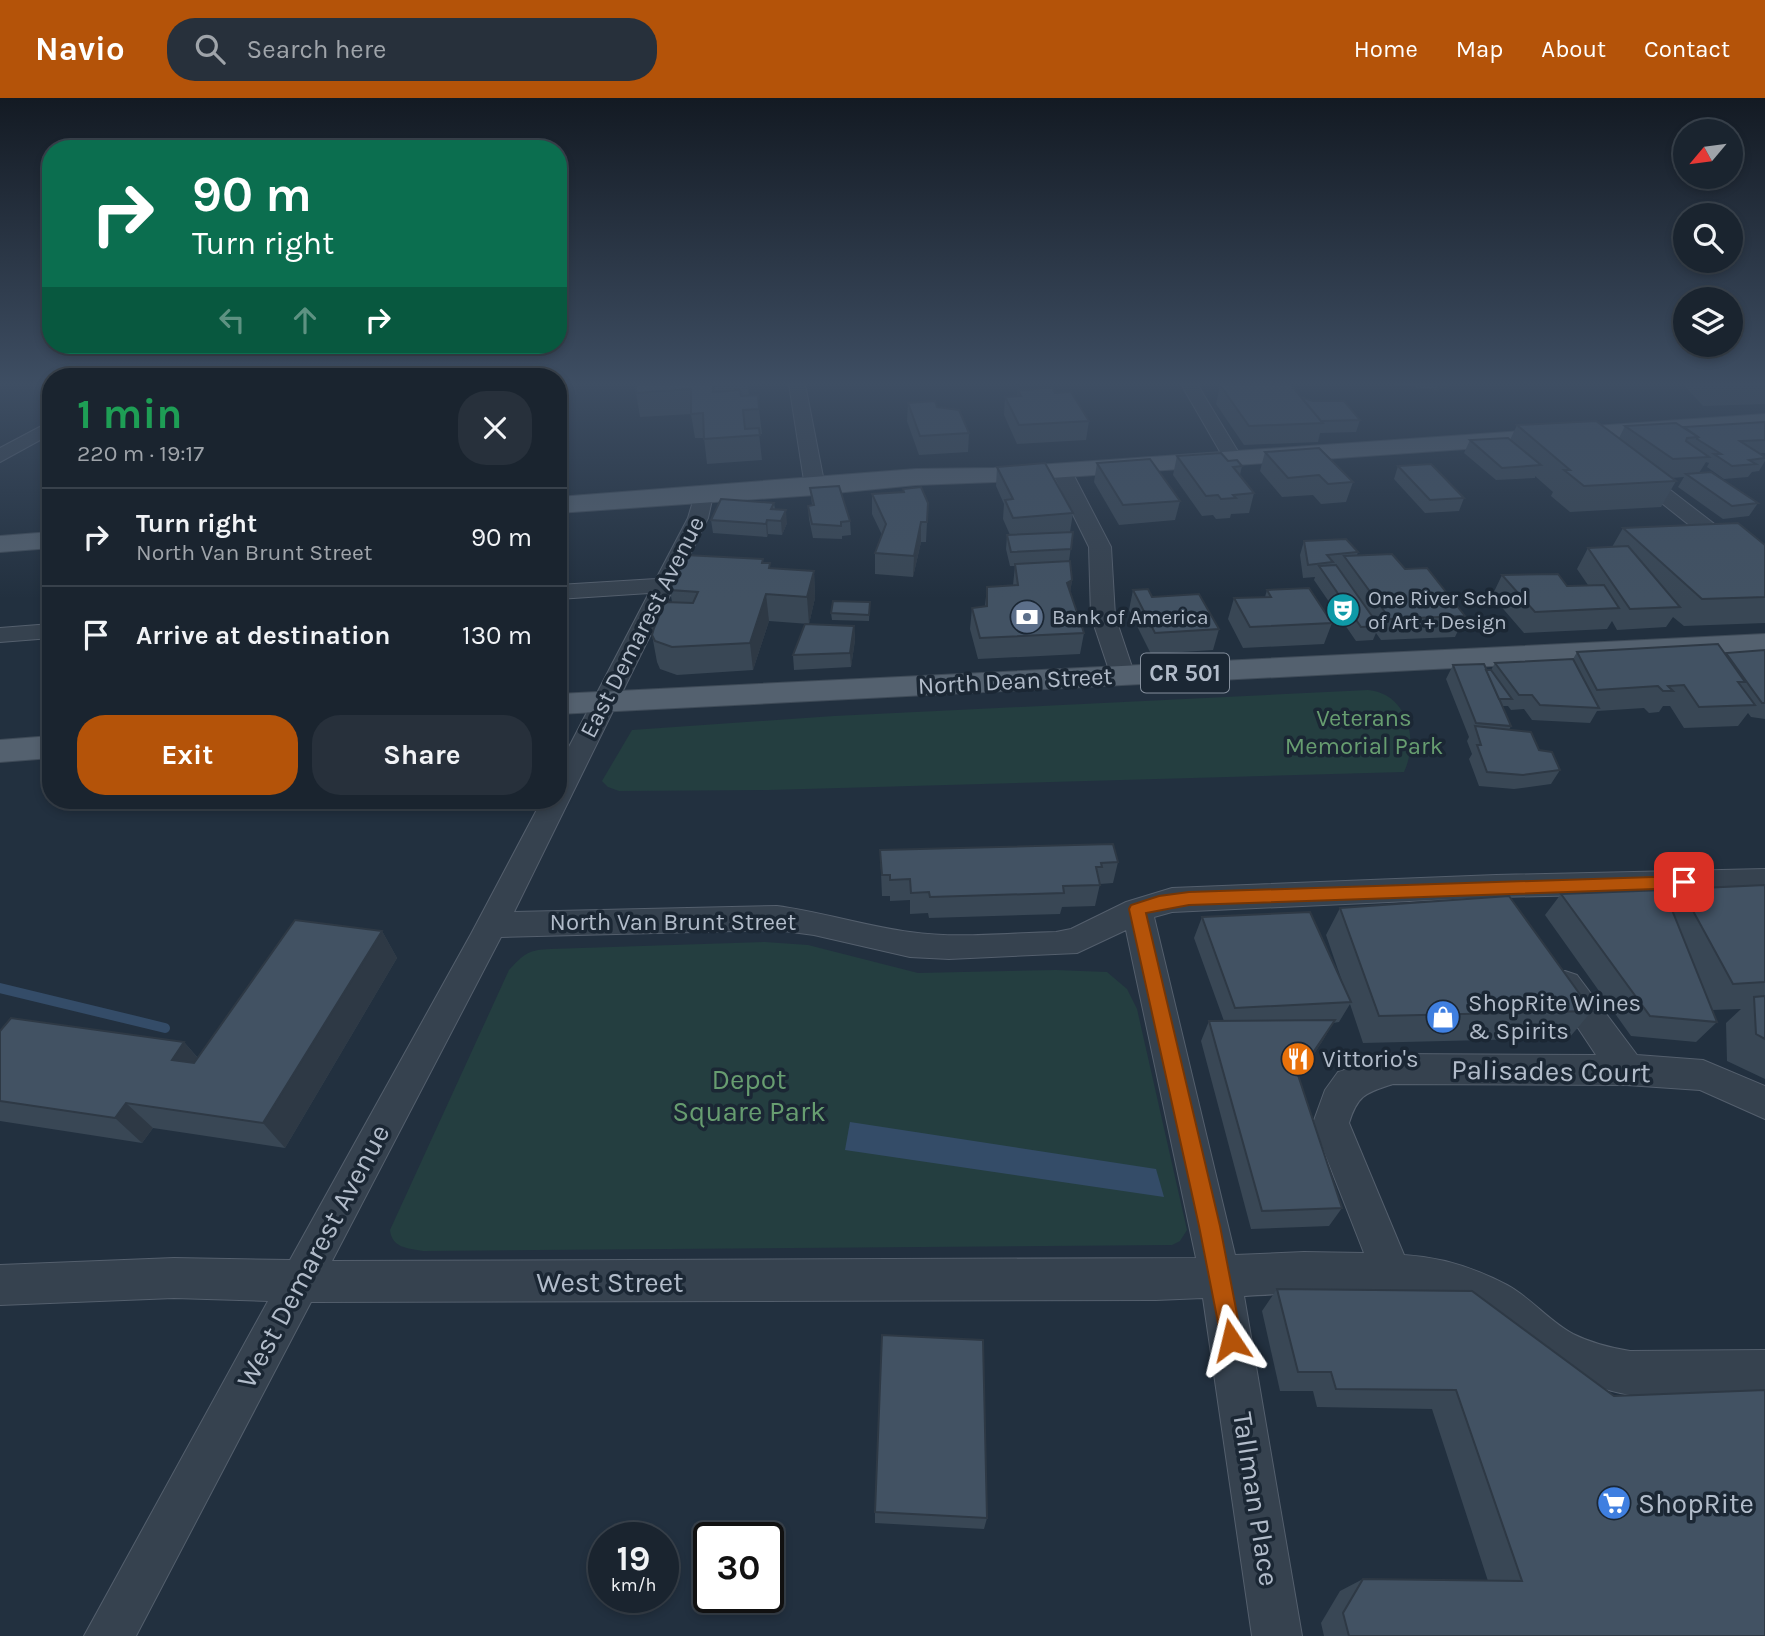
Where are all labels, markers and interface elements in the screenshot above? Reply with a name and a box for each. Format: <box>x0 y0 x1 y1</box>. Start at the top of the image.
search box <box>167 18 657 81</box>
text: Navio <box>35 30 125 68</box>
icon: search <box>191 30 229 68</box>
text: Search here <box>247 34 386 65</box>
text: Home <box>1354 35 1418 63</box>
text: Map <box>1456 35 1503 63</box>
text: About <box>1541 35 1606 63</box>
text: Contact <box>1644 35 1730 63</box>
north arrow <box>1673 119 1743 189</box>
map controls <box>1673 119 1743 357</box>
text: 90 m <box>192 166 312 223</box>
icon: right <box>77 168 168 259</box>
button: search <box>1673 203 1743 273</box>
text: Turn right <box>192 225 334 262</box>
button: layers <box>1673 287 1743 357</box>
icon: left <box>213 301 251 339</box>
icon: ahead <box>286 301 324 339</box>
icon: right <box>359 301 397 339</box>
text: 1 min <box>77 389 182 439</box>
button: close <box>458 391 532 465</box>
text: 220 m · 19:17 <box>77 440 204 467</box>
text: Turn right <box>136 508 257 539</box>
street label: East Demarest Avenue <box>574 511 710 743</box>
icon: right <box>77 518 115 556</box>
text: 90 m <box>471 522 532 553</box>
text: North Van Brunt Street <box>136 539 372 566</box>
place label: One River School of Art + Design <box>1368 586 1528 634</box>
theatre icon: One River School of Art + Design <box>1324 591 1362 629</box>
bank icon: Bank of America <box>1008 598 1046 636</box>
place label: Bank of America <box>1052 605 1209 629</box>
icon: arrive <box>77 616 115 654</box>
text: Arrive at destination <box>136 620 390 651</box>
text: 130 m <box>462 620 532 651</box>
road number: CR 501 <box>1141 653 1229 692</box>
street label: North Dean Street <box>917 662 1113 700</box>
park label: Veterans Memorial Park <box>1285 704 1443 760</box>
button: Exit <box>77 715 298 795</box>
button: Share <box>312 715 532 795</box>
pin <box>1654 852 1714 912</box>
icon: arrive <box>1665 863 1703 901</box>
street label: North Van Brunt Street <box>550 908 796 936</box>
place label: ShopRite Wines & Spirits <box>1468 989 1641 1045</box>
shop icon: ShopRite Wines & Spirits <box>1424 998 1462 1036</box>
restaurant icon: Vittorio's <box>1279 1040 1317 1078</box>
place label: Vittorio's <box>1322 1045 1419 1073</box>
street label: Palisades Court <box>1451 1053 1651 1089</box>
park label: Depot Square Park <box>672 1063 826 1128</box>
street label: West Demarest Avenue <box>230 1119 396 1393</box>
street label: West Street <box>536 1266 684 1299</box>
position arrow <box>1194 1303 1268 1377</box>
street label: Tallman Place <box>1226 1410 1286 1588</box>
supermarket icon: ShopRite <box>1595 1484 1633 1522</box>
place label: ShopRite <box>1638 1487 1754 1520</box>
speed limit sign: 30 <box>693 1522 784 1613</box>
text: 19 <box>617 1538 650 1579</box>
text: km/h <box>611 1574 656 1596</box>

